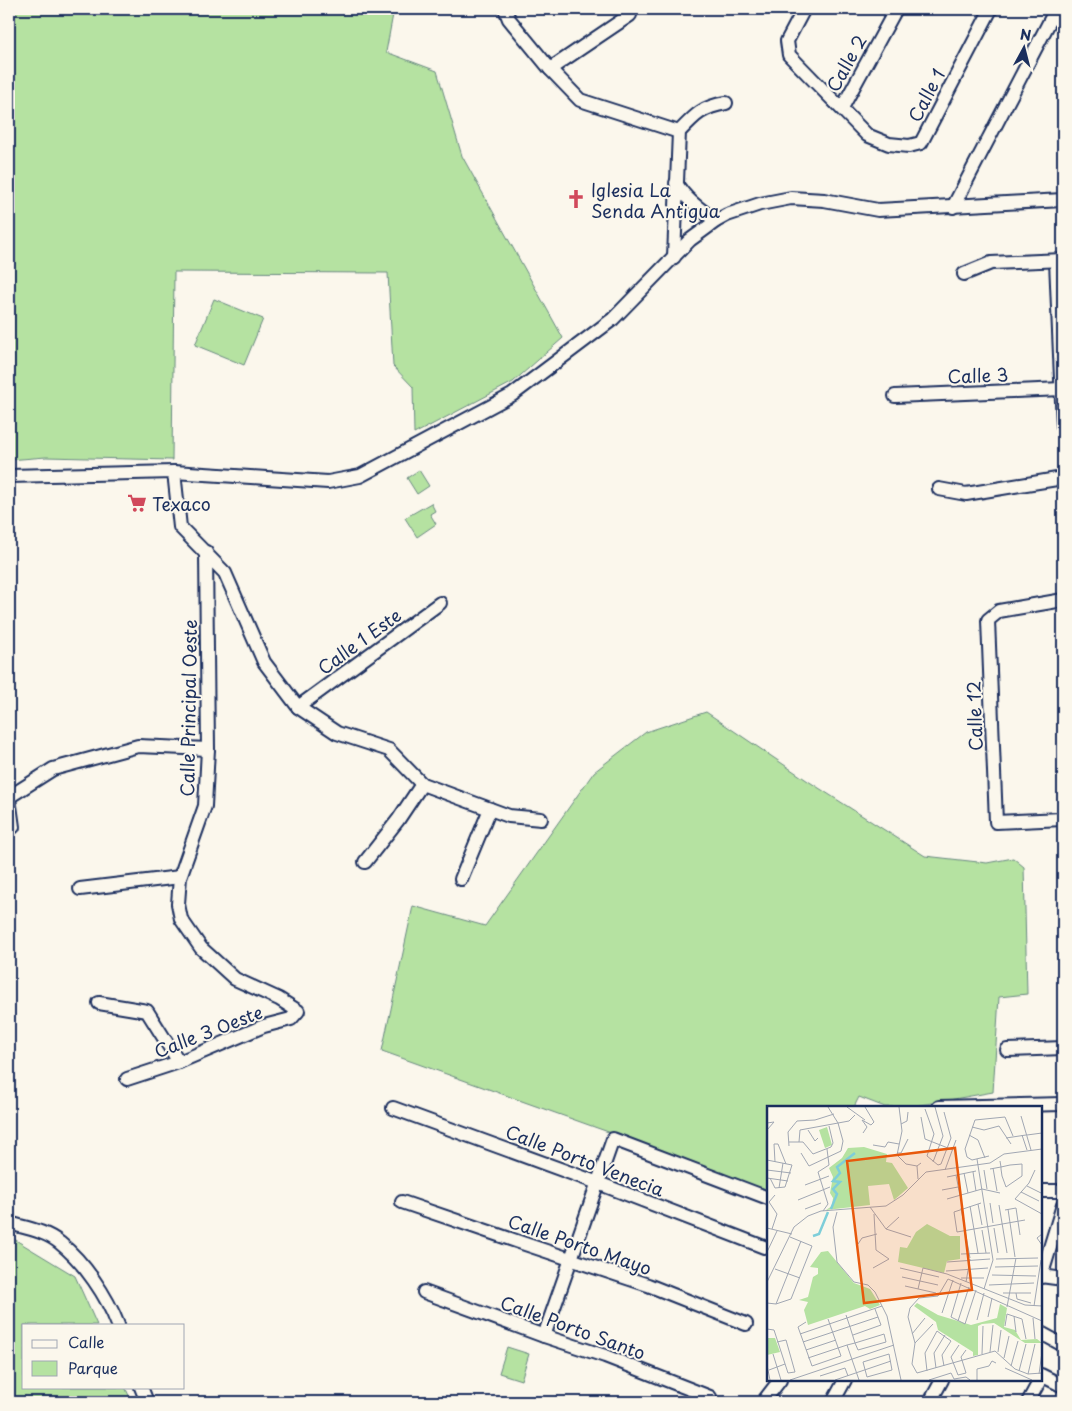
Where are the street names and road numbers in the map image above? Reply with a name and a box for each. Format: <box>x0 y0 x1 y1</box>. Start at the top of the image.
street label: Calle 2 <box>819 29 873 97</box>
street label: Calle 1 <box>901 63 951 127</box>
street label: Calle 3 <box>947 360 1009 390</box>
street label: Calle 1 Este <box>312 601 406 681</box>
street label: Calle Principal Oeste <box>173 619 203 797</box>
street label: Calle 12 <box>959 680 989 752</box>
street label: Calle 3 Oeste <box>150 998 266 1064</box>
street label: Calle Porto Venecia <box>502 1117 669 1203</box>
street label: Calle Porto Mayo <box>505 1207 655 1281</box>
street label: Calle Porto Santo <box>497 1288 649 1366</box>

